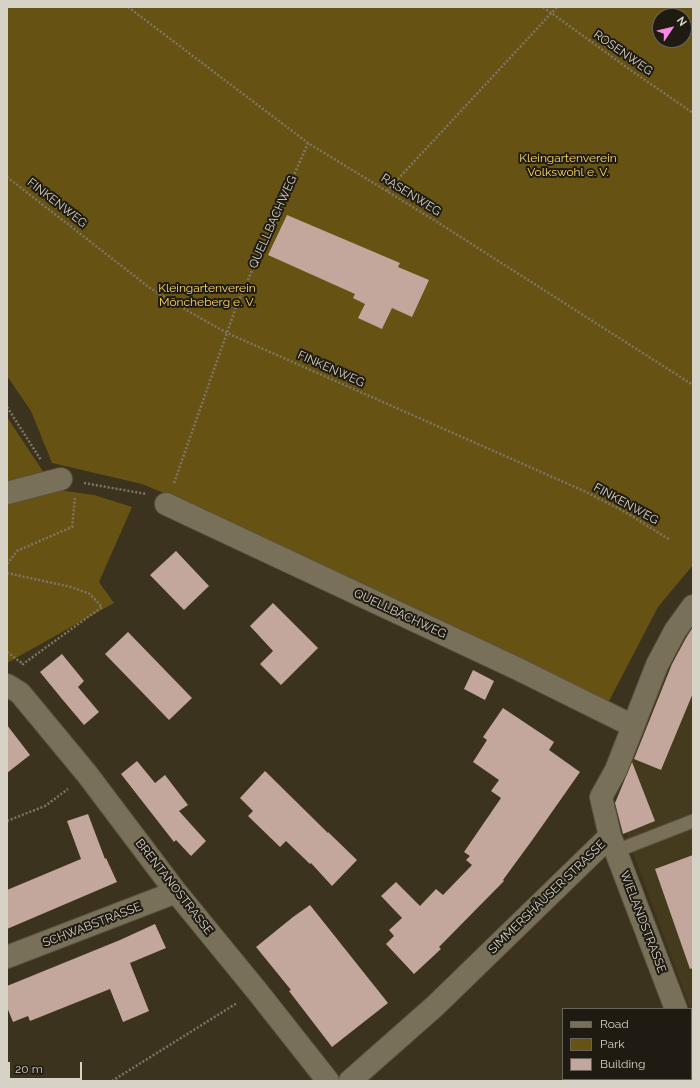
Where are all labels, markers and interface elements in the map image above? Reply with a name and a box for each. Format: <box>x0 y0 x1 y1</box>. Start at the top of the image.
north arrow <box>652 8 692 48</box>
text: N <box>674 14 689 29</box>
street label: ROSENWEG <box>591 27 655 79</box>
park label: Kleingartenverein Volkswohl e. V. <box>519 151 617 179</box>
street label: RASENWEG <box>378 171 444 219</box>
street label: QUELLBACHWEG <box>246 173 300 271</box>
street label: FINKENWEG <box>24 175 90 231</box>
park label: Kleingartenverein Möncheberg e. V. <box>158 281 256 309</box>
street label: FINKENWEG <box>295 348 367 390</box>
street label: FINKENWEG <box>591 480 661 528</box>
street label: QUELLBACHWEG <box>351 586 449 642</box>
street label: BRENTANOSTRASSE <box>132 836 216 938</box>
street label: SIMMERSHÄUSER STRASSE <box>485 837 609 957</box>
street label: WIELANDSTRASSE <box>617 869 669 975</box>
street label: SCHWABSTRASSE <box>41 900 143 950</box>
legend <box>562 1008 692 1080</box>
text: Road <box>600 1017 629 1031</box>
text: Park <box>600 1037 625 1051</box>
scale bar <box>10 1054 84 1080</box>
text: Building <box>600 1057 646 1071</box>
text: 20 m <box>15 1062 43 1076</box>

